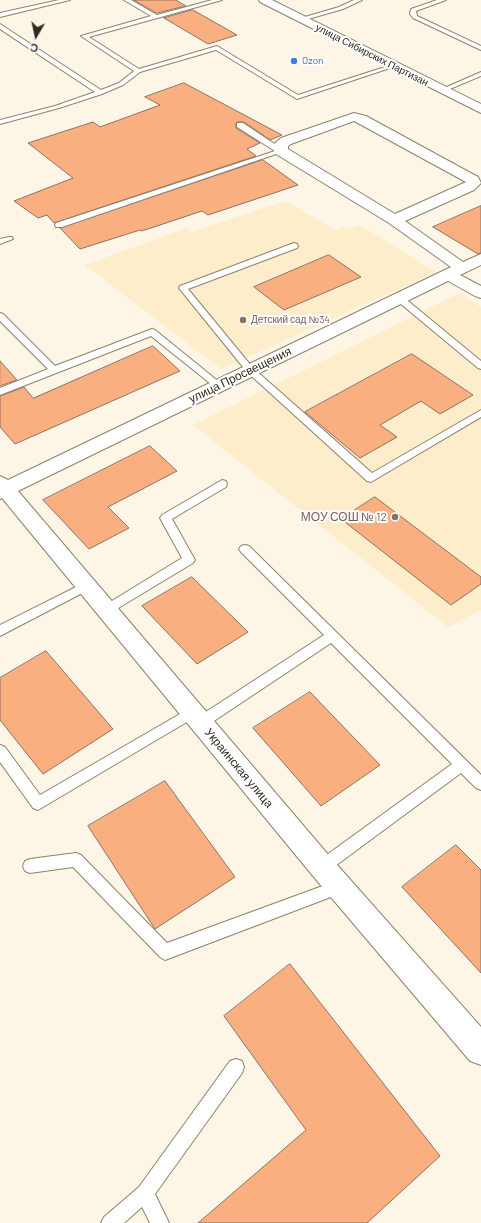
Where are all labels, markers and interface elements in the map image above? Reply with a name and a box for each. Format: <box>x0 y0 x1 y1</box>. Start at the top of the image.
north arrow <box>16 16 56 56</box>
street label: улица Сибирских Партизан <box>314 21 430 89</box>
text: С <box>29 41 39 55</box>
place label: Ozon <box>302 55 324 67</box>
marker: Ozon <box>289 56 299 66</box>
place label: Детский сад №34 <box>251 314 330 326</box>
marker: Детский сад №34 <box>238 315 248 325</box>
street label: улица Просвещения <box>186 344 294 406</box>
place label: МОУ СОШ № 12 <box>301 510 387 524</box>
marker: МОУ СОШ № 12 <box>390 512 400 522</box>
street label: Украинская улица <box>202 725 276 811</box>

